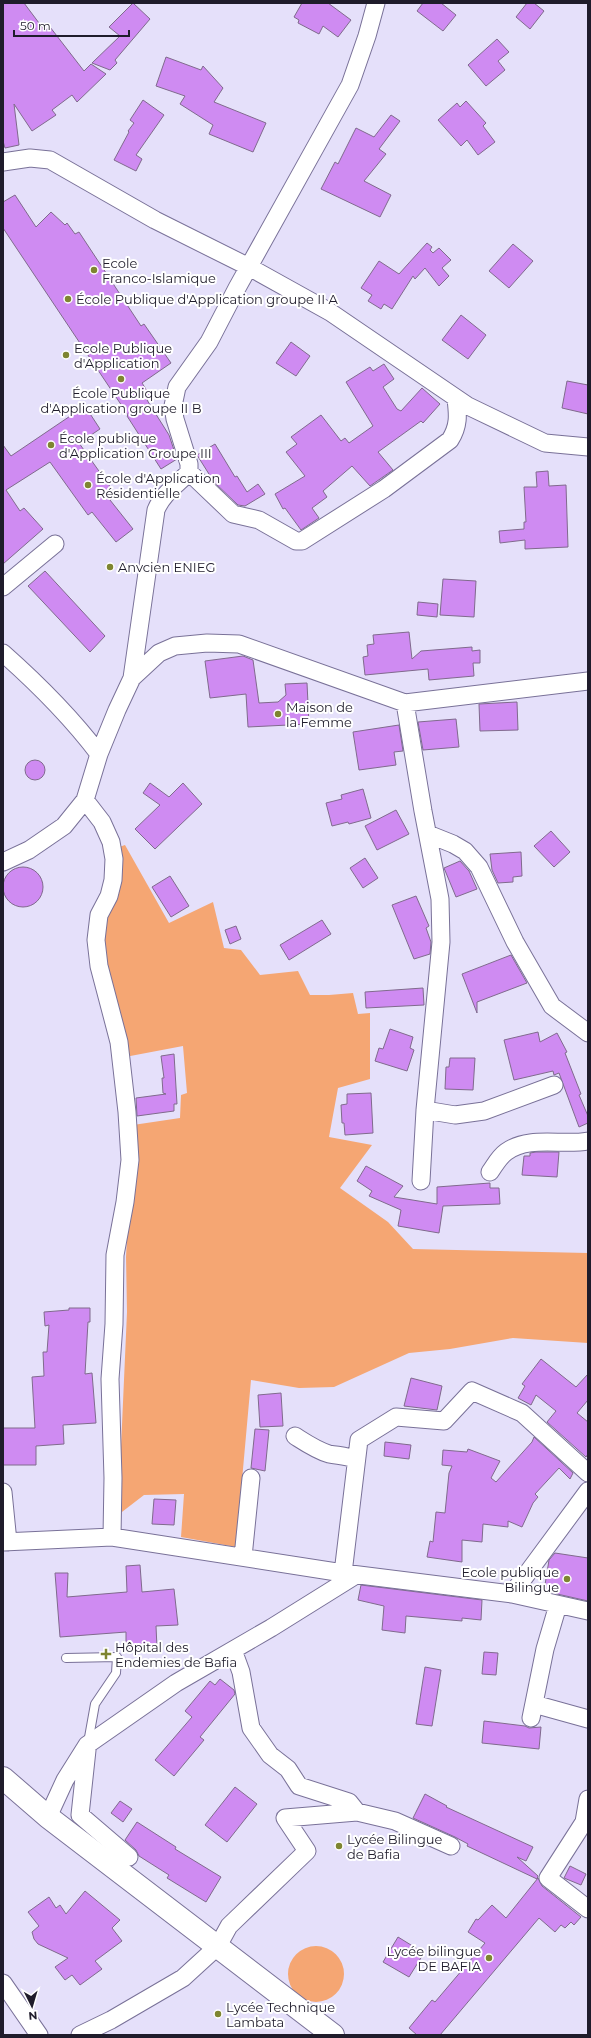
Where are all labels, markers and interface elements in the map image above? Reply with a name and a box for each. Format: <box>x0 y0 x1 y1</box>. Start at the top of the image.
scale bar <box>14 12 129 38</box>
text: 50 m <box>20 18 51 33</box>
place label: Ecole Franco-Islamique <box>102 255 216 286</box>
marker: Ecole Franco-Islamique <box>89 265 99 275</box>
place label: École Publique d'Application groupe II A <box>76 291 338 307</box>
marker: École Publique d'Application groupe II A <box>63 294 73 304</box>
place label: Ecole Publique d'Application <box>74 340 172 371</box>
marker: Ecole Publique d'Application <box>61 350 71 360</box>
marker: École Publique d'Application groupe II B <box>116 374 126 384</box>
place label: École Publique d'Application groupe II B <box>41 385 202 416</box>
place label: École publique d'Application Groupe III <box>59 430 212 461</box>
marker: École publique d'Application Groupe III <box>46 440 56 450</box>
place label: École d'Application Résidentielle <box>96 470 220 501</box>
marker: École d'Application Résidentielle <box>83 480 93 490</box>
place label: Anvcien ENIEG <box>118 559 216 575</box>
marker: Anvcien ENIEG <box>105 562 115 572</box>
place label: Maison de la Femme <box>286 699 353 730</box>
marker: Maison de la Femme <box>273 709 283 719</box>
place label: Ecole publique Bilingue <box>462 1564 559 1595</box>
marker: Ecole publique Bilingue <box>562 1574 572 1584</box>
place label: Hôpital des Endemies de Bafia <box>115 1639 237 1670</box>
marker: Hôpital des Endemies de Bafia <box>100 1648 112 1660</box>
place label: Lycée Bilingue de Bafia <box>347 1831 443 1862</box>
marker: Lycée Bilingue de Bafia <box>334 1841 344 1851</box>
place label: Lycée bilingue DE BAFIA <box>387 1943 482 1974</box>
marker: Lycée bilingue DE BAFIA <box>484 1953 494 1963</box>
north arrow <box>12 1986 52 2026</box>
place label: Lycée Technique Lambata <box>226 1999 335 2030</box>
text: N <box>28 2009 38 2023</box>
marker: Lycée Technique Lambata <box>213 2009 223 2019</box>

